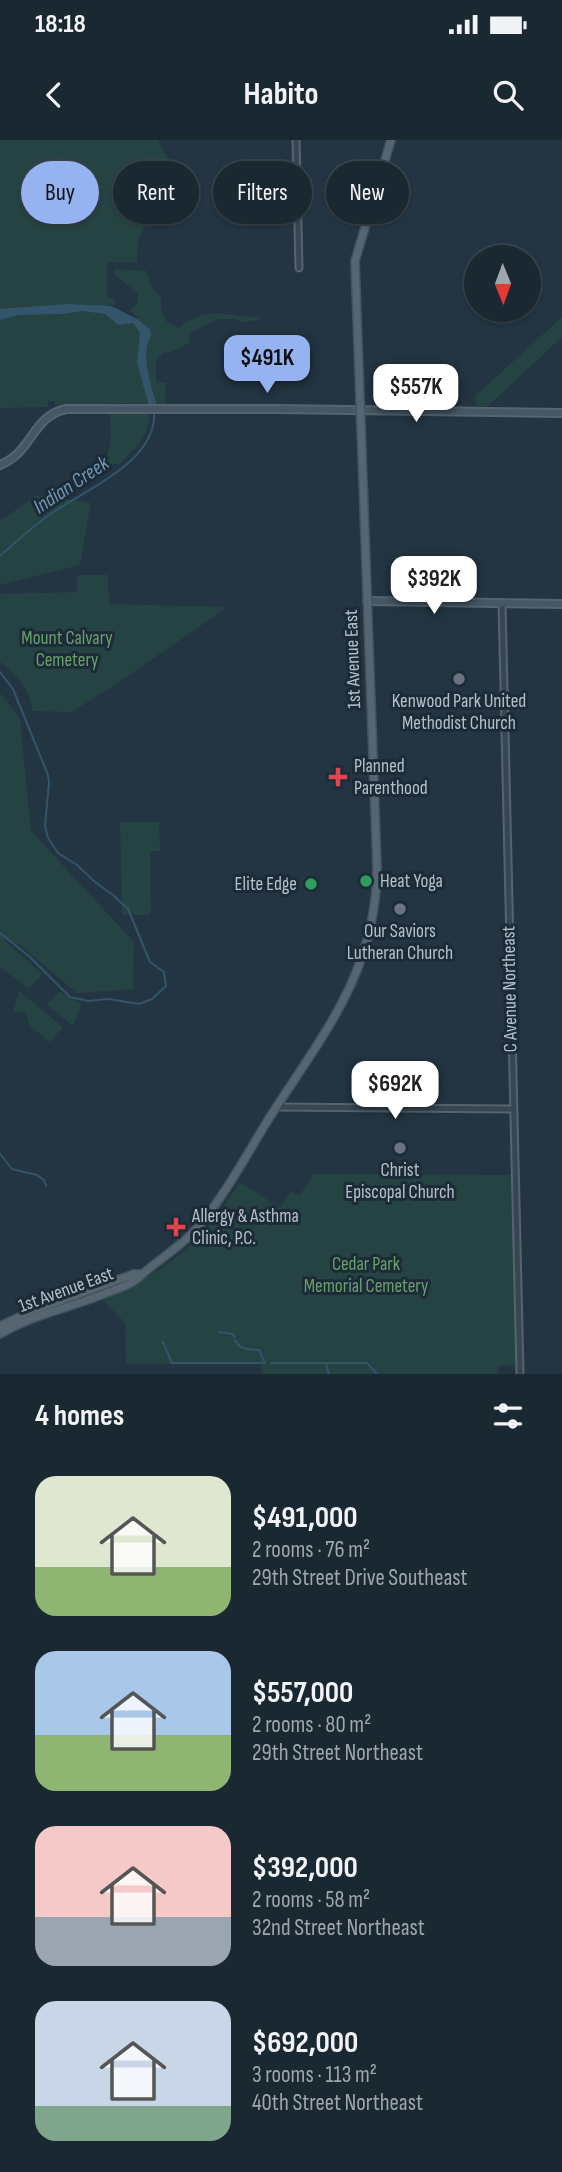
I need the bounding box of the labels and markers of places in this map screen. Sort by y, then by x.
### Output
pin: $491K [218,336,316,395]
pin: $557K [367,364,465,424]
pin: $392K [385,556,483,616]
marker: Kenwood Park United Methodist Church [451,671,467,687]
place label: Kenwood Park United Methodist Church [392,690,526,735]
place label: Planned Parenthood [354,755,428,800]
marker: Planned Parenthood [328,767,348,787]
place label: Heat Yoga [380,870,443,893]
place label: Elite Edge [235,873,297,896]
marker: Heat Yoga [358,873,374,889]
marker: Elite Edge [303,876,319,892]
marker: Our Saviors Lutheran Church [392,901,408,917]
place label: Our Saviors Lutheran Church [347,920,453,965]
pin: $692K [346,1062,444,1121]
marker: Christ Episcopal Church [392,1140,408,1156]
place label: Christ Episcopal Church [345,1159,455,1204]
place label: Allergy & Asthma Clinic, P.C. [191,1205,299,1250]
marker: Allergy & Asthma Clinic, P.C. [166,1217,186,1237]

